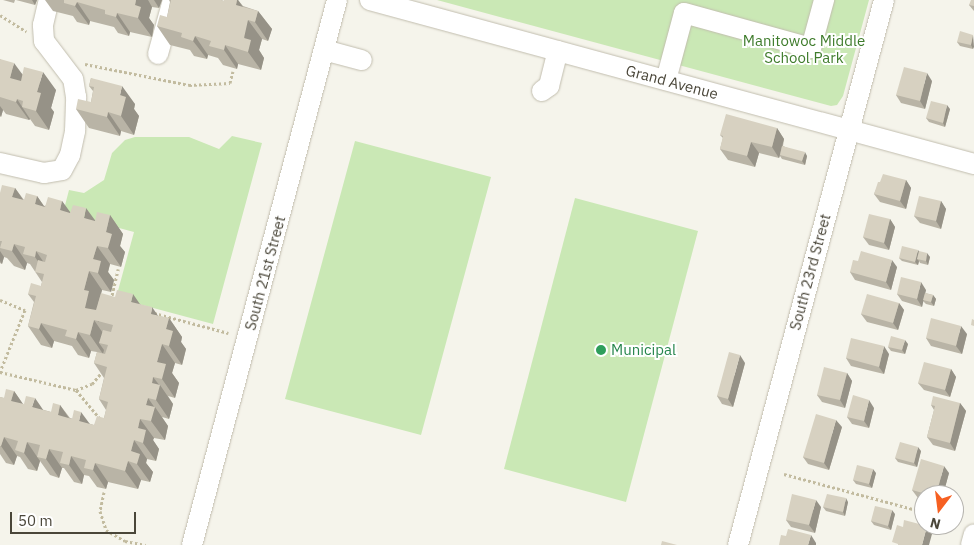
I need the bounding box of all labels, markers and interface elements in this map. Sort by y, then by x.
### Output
park label: Manitowoc Middle School Park [743,31,865,66]
street label: Grand Avenue [624,61,720,103]
street label: South 23rd Street [786,212,834,332]
street label: South 21st Street [241,214,289,332]
place label: Municipal [611,341,676,359]
marker: Municipal [595,344,607,356]
north arrow [914,485,964,535]
scale bar [12,502,139,534]
text: 50 m [18,511,53,530]
text: N [928,514,943,534]

